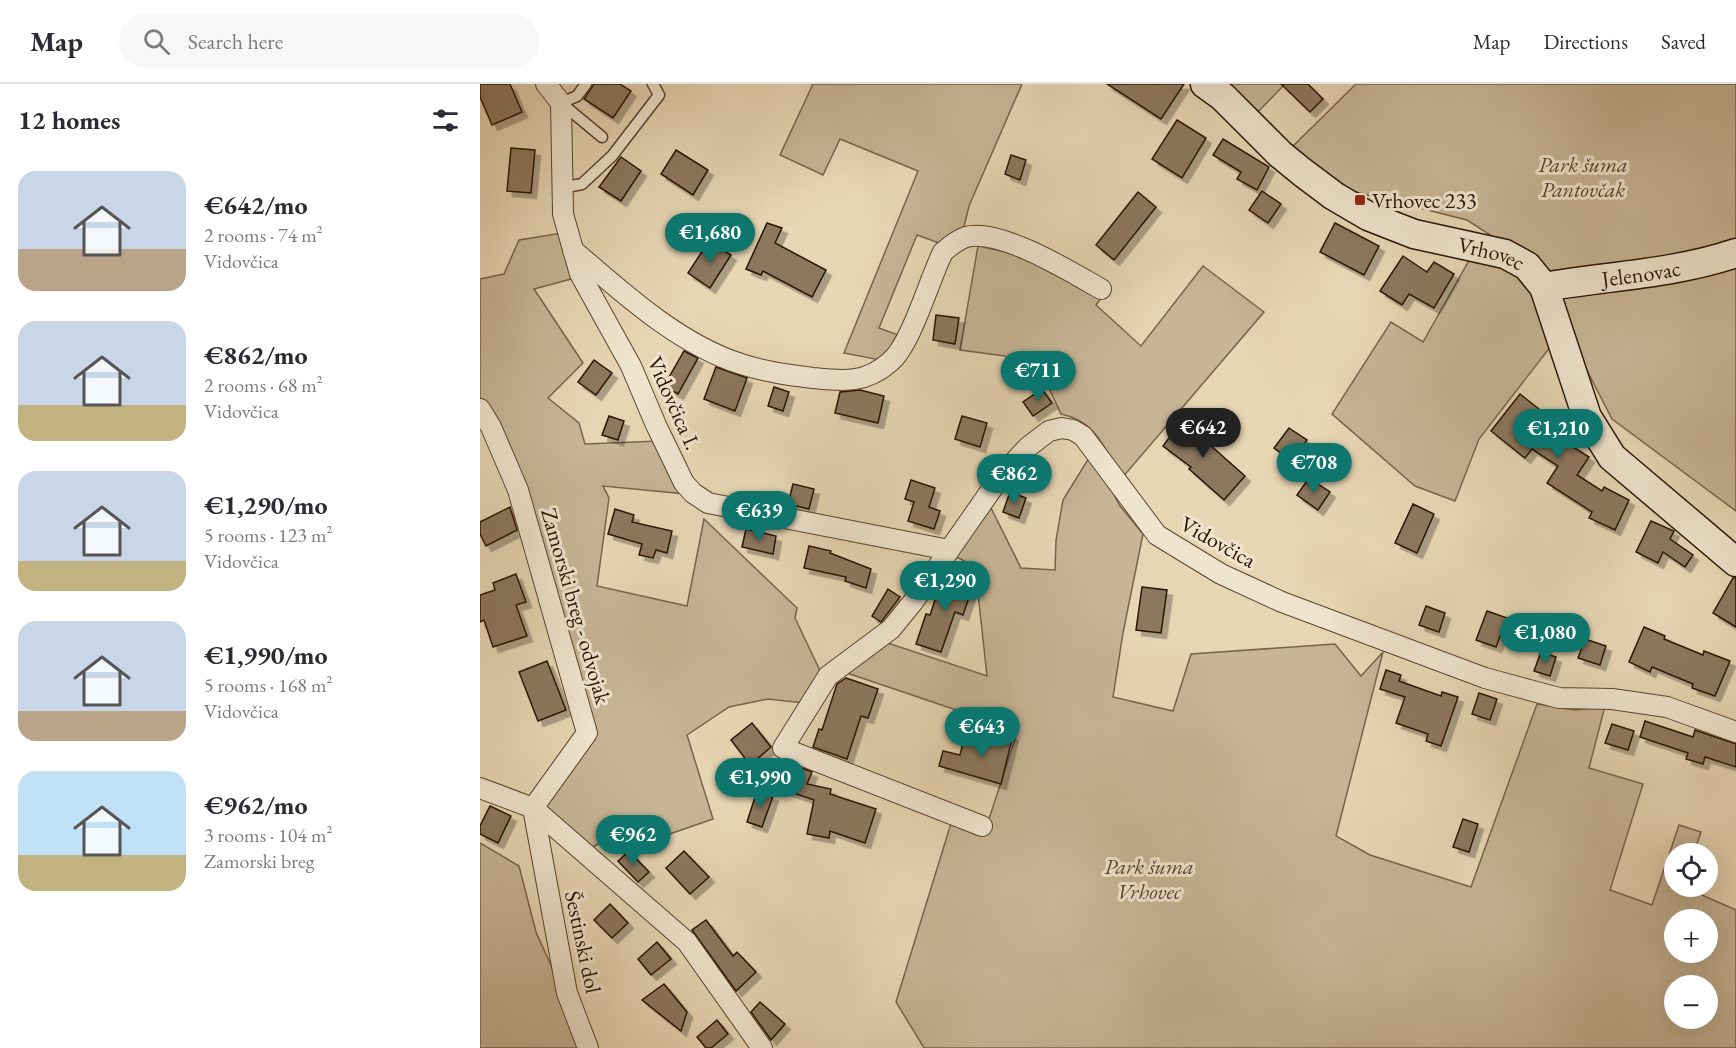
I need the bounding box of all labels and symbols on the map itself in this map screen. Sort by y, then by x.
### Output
park label: Park šuma Pantovčak [1538,150,1628,204]
place label: Vrhovec 233 [1372,186,1477,215]
marker: Vrhovec 233 [1353,193,1367,207]
pin: €1,680 [661,213,759,264]
street label: Vrhovec [1455,230,1530,277]
street label: Jelenovac [1598,253,1683,293]
pin: €711 [1002,351,1074,402]
street label: Vidovčica I. [641,352,707,454]
pin: €642 [1167,408,1239,459]
pin: €1,210 [1509,409,1607,460]
pin: €708 [1278,443,1350,494]
pin: €862 [978,454,1050,505]
pin: €639 [723,491,795,542]
street label: Zamorski breg - odvojak [534,505,618,708]
street label: Vidovčica [1175,509,1261,575]
pin: €1,290 [896,561,994,612]
pin: €1,080 [1496,613,1594,664]
pin: €643 [946,707,1018,758]
pin: €1,990 [711,758,809,809]
pin: €962 [597,815,669,866]
park label: Park šuma Vrhovec [1104,852,1194,906]
street label: Šestinski dol [558,888,608,996]

